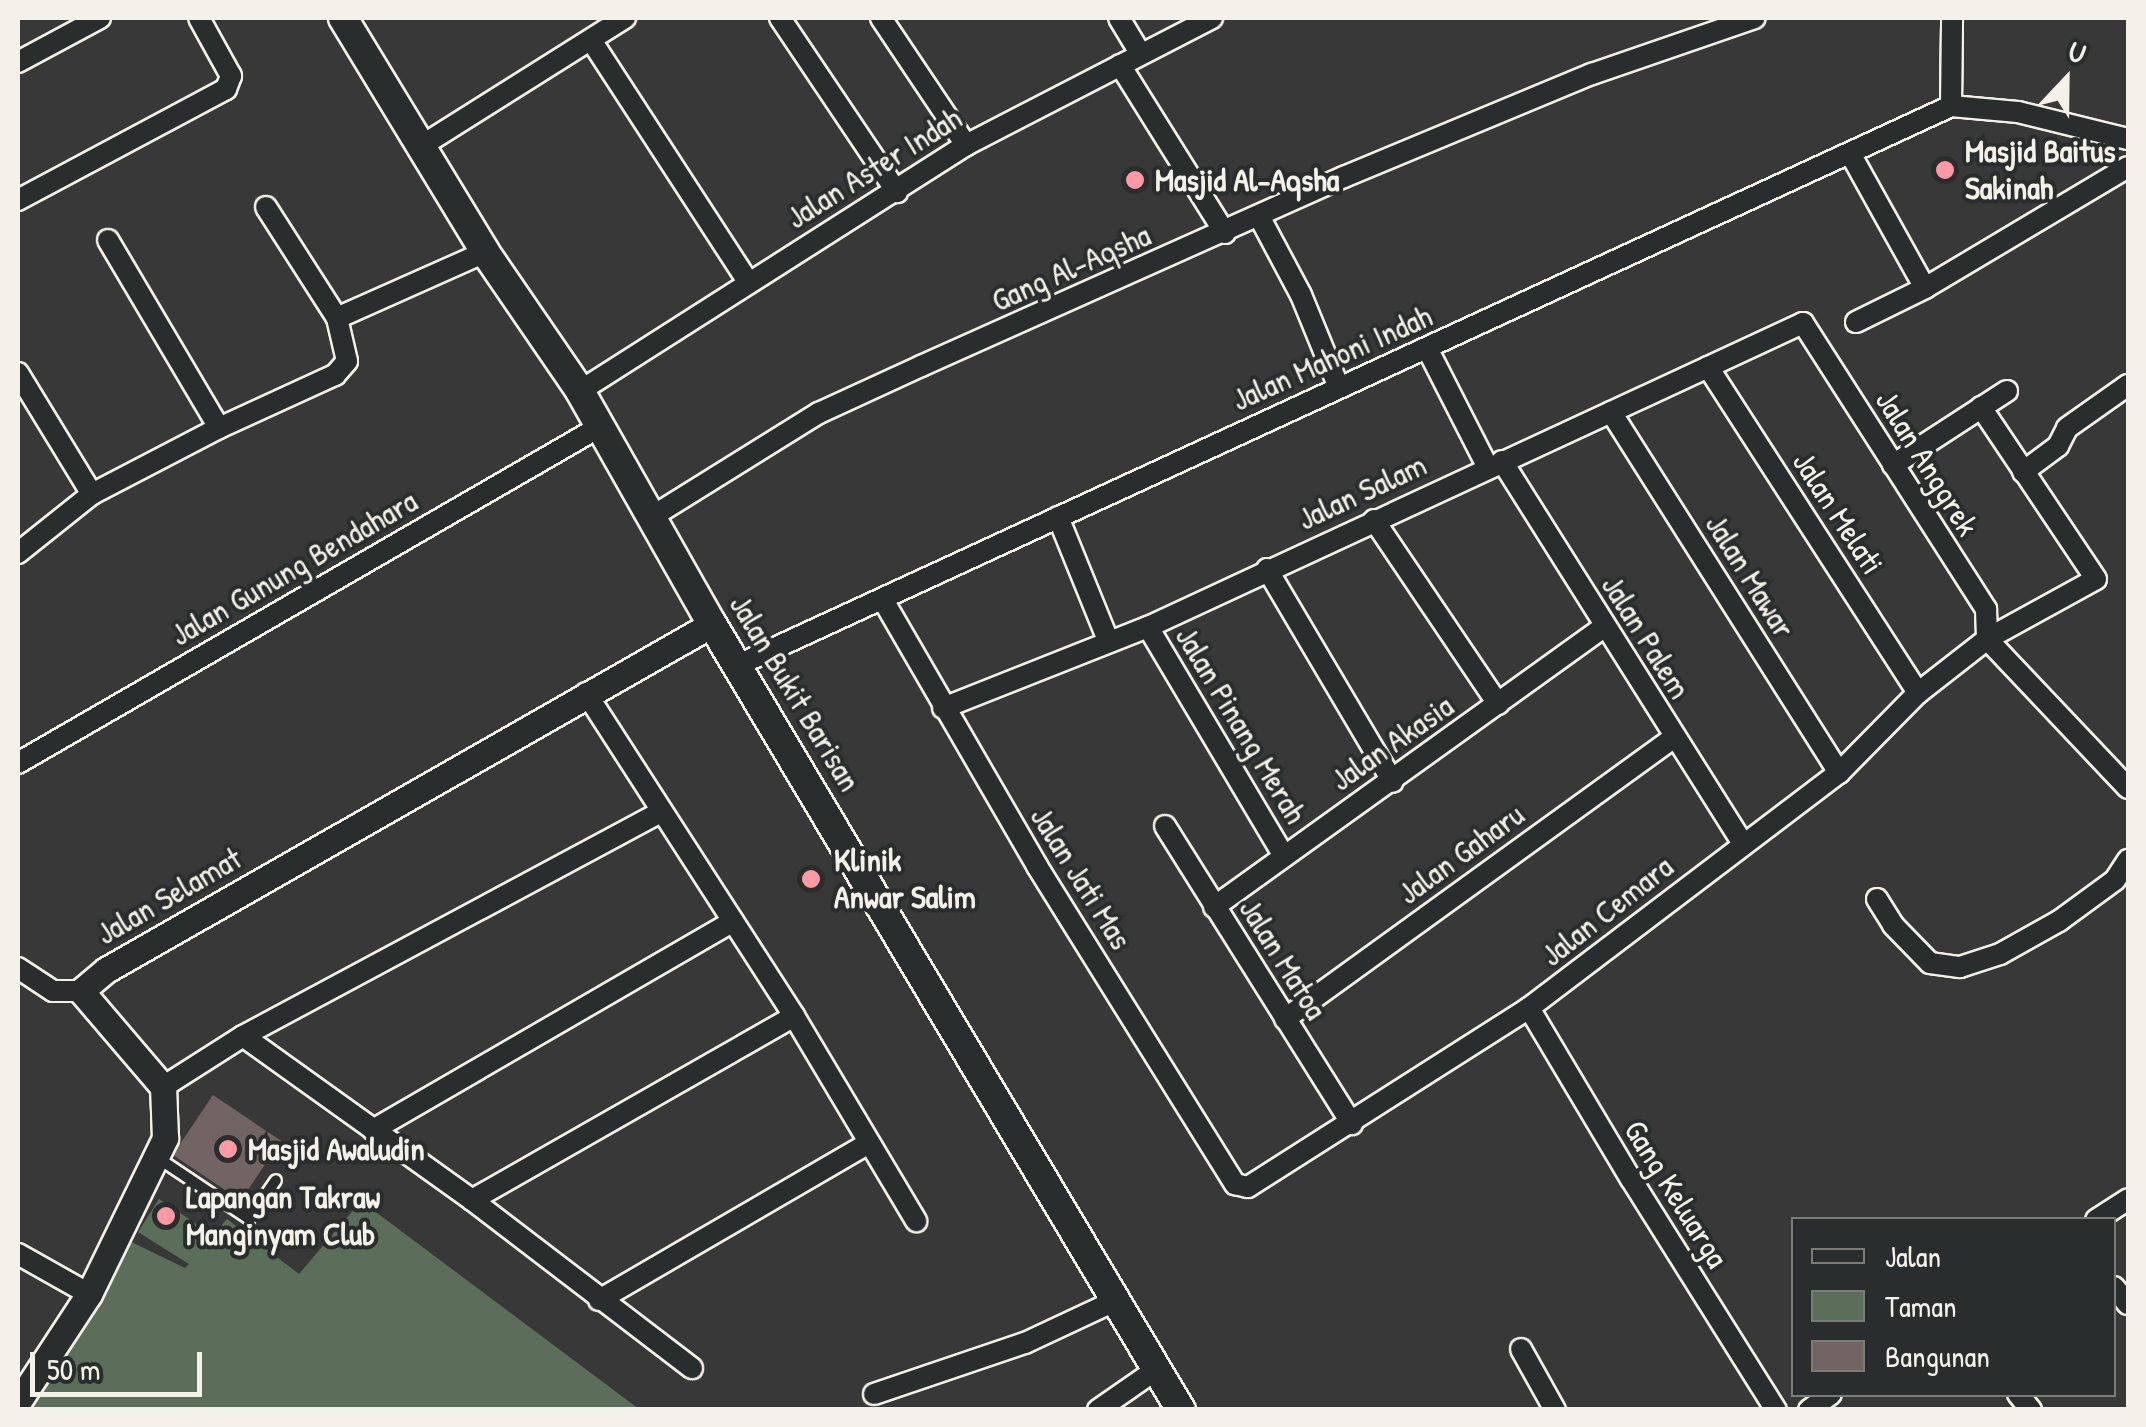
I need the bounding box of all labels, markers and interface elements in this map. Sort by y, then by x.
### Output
north arrow [2016,30,2116,130]
text: U [2063,32,2091,73]
street label: Jalan Aster Indah [779,99,969,237]
place label: Masjid Baitus Sakinah [1965,133,2115,208]
marker: Masjid Baitus Sakinah [1934,159,1956,181]
place label: Masjid Al-Aqsha [1155,161,1339,199]
marker: Masjid Al-Aqsha [1124,169,1146,191]
street label: Gang Al-Aqsha [986,216,1156,320]
street label: Jalan Mahoni Indah [1226,297,1438,419]
street label: Jalan Anggrek [1867,383,1987,543]
street label: Jalan Melati [1784,445,1892,581]
street label: Jalan Salam [1292,446,1432,538]
street label: Jalan Gunung Bendahara [164,482,424,654]
street label: Jalan Mawar [1697,507,1803,645]
street label: Jalan Palem [1593,568,1699,706]
street label: Jalan Bukit Barisan [721,588,869,798]
street label: Jalan Pinang Merah [1167,620,1315,830]
street label: Jalan Akasia [1323,687,1461,799]
street label: Jalan Gaharu [1391,795,1531,913]
street label: Jalan Jati Mas [1022,800,1140,956]
street label: Jalan Selamat [90,839,248,953]
place label: Klinik Anwar Salim [834,842,976,917]
street label: Jalan Cemara [1533,848,1681,974]
marker: Klinik Anwar Salim [798,866,824,892]
street label: Jalan Matoa [1231,891,1335,1027]
street label: Gang Keluarga [1616,1113,1736,1275]
place label: Masjid Awaludin [248,1130,425,1168]
marker: Masjid Awaludin [217,1138,239,1160]
place label: Lapangan Takraw Manginyam Club [186,1179,380,1254]
marker: Lapangan Takraw Manginyam Club [155,1205,177,1227]
legend [1791,1217,2116,1397]
text: Jalan [1885,1236,1941,1276]
text: Taman [1885,1286,1957,1326]
scale bar [35,1332,208,1394]
text: Bangunan [1885,1336,1990,1376]
text: 50 m [47,1349,100,1389]

